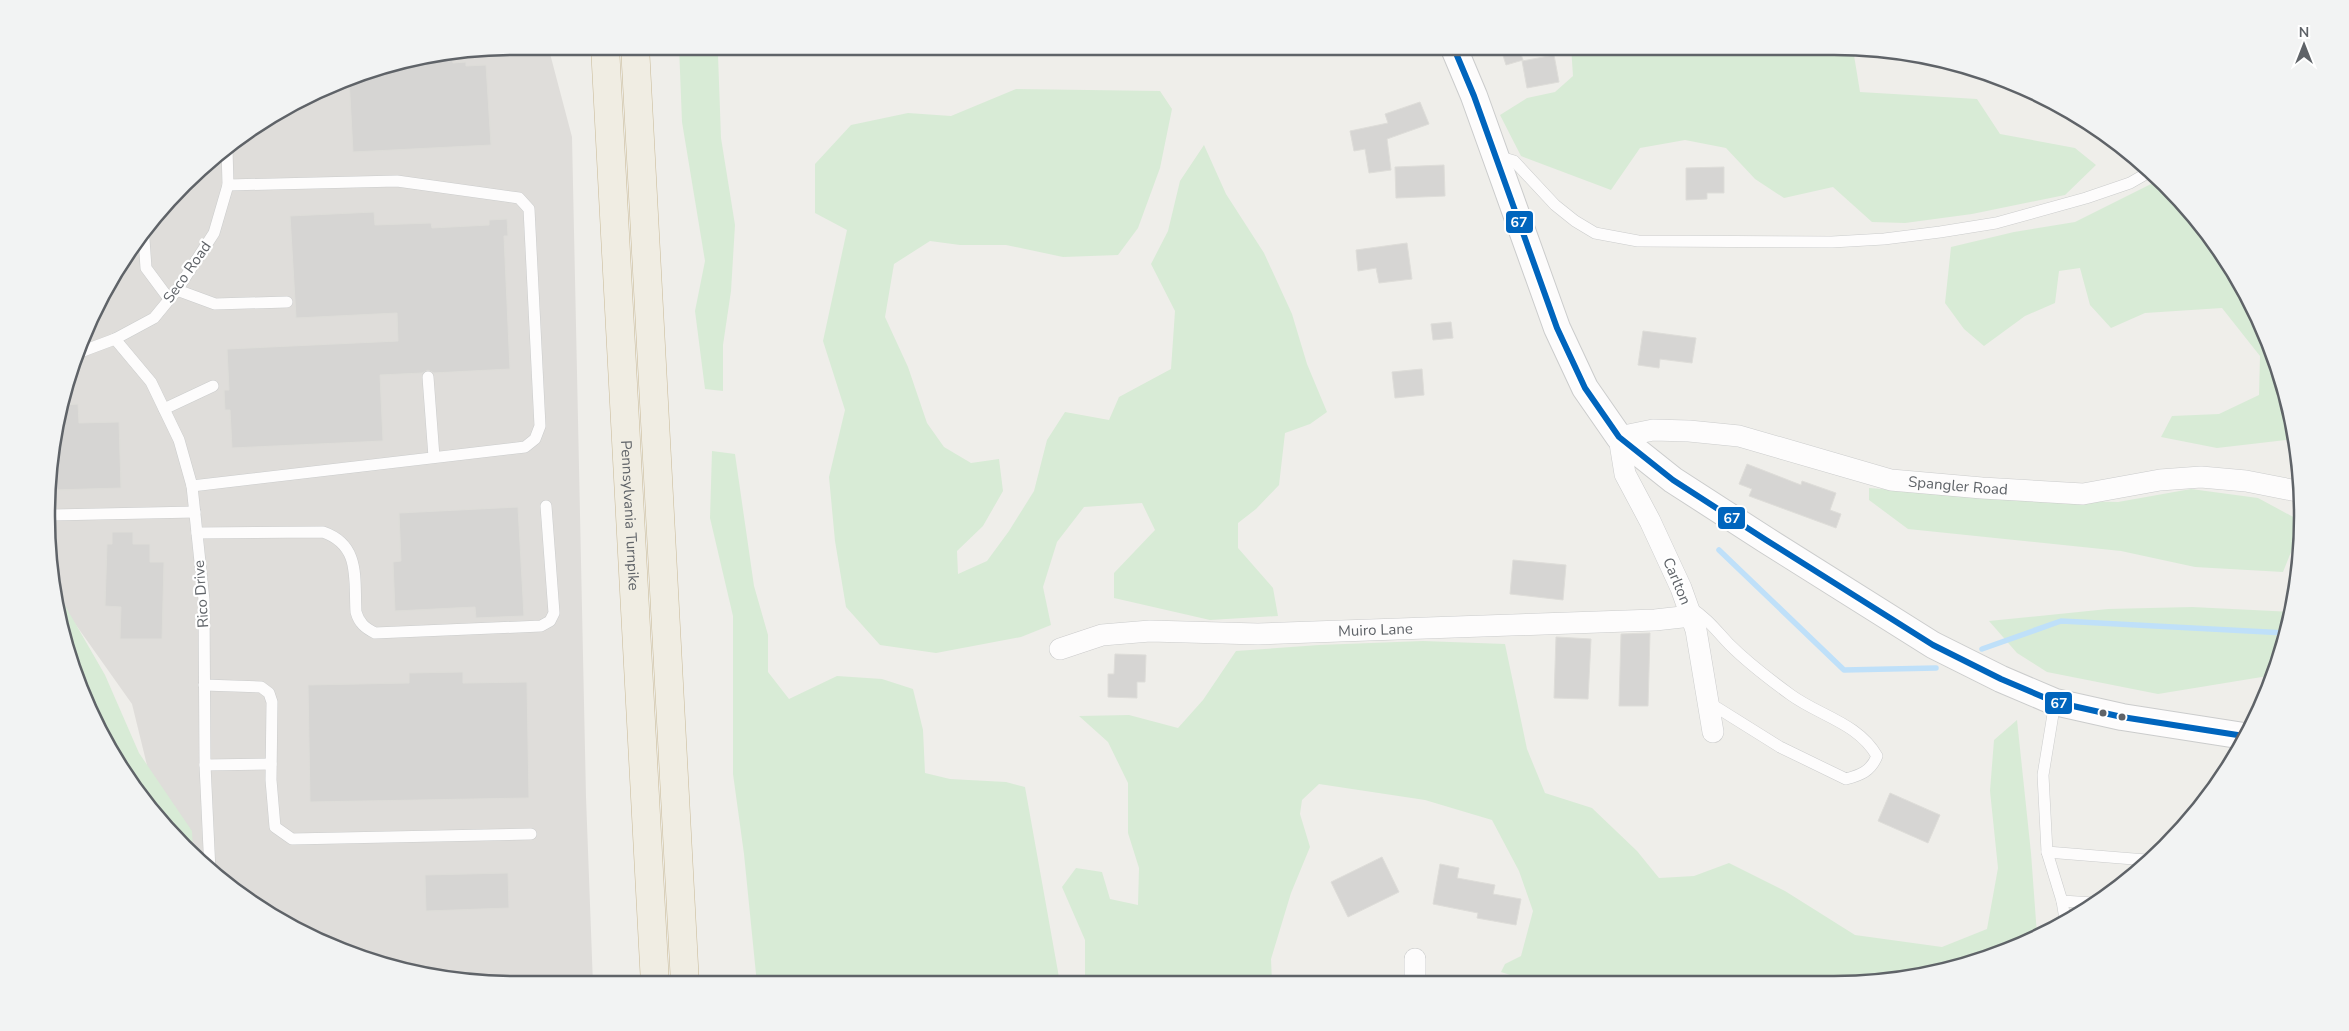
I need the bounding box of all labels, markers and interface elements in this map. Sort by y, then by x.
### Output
north arrow [2279,20,2329,70]
text: N [2299,23,2309,42]
line badge: 67 [1505,210,1534,234]
text: 67 [1511,213,1527,232]
street label: Seco Road [158,237,216,307]
street label: Pennsylvania Turnpike [616,440,644,591]
street label: Spangler Road [1907,472,2008,500]
line badge: 67 [1717,506,1746,530]
text: 67 [1724,509,1740,528]
street label: Carlton [1658,554,1696,608]
street label: Rico Drive [189,559,213,629]
street label: Muiro Lane [1338,619,1413,641]
line badge: 67 [2044,691,2073,715]
text: 67 [2051,694,2067,713]
unlabelled marker [2098,708,2108,718]
unlabelled marker [2117,712,2127,722]

